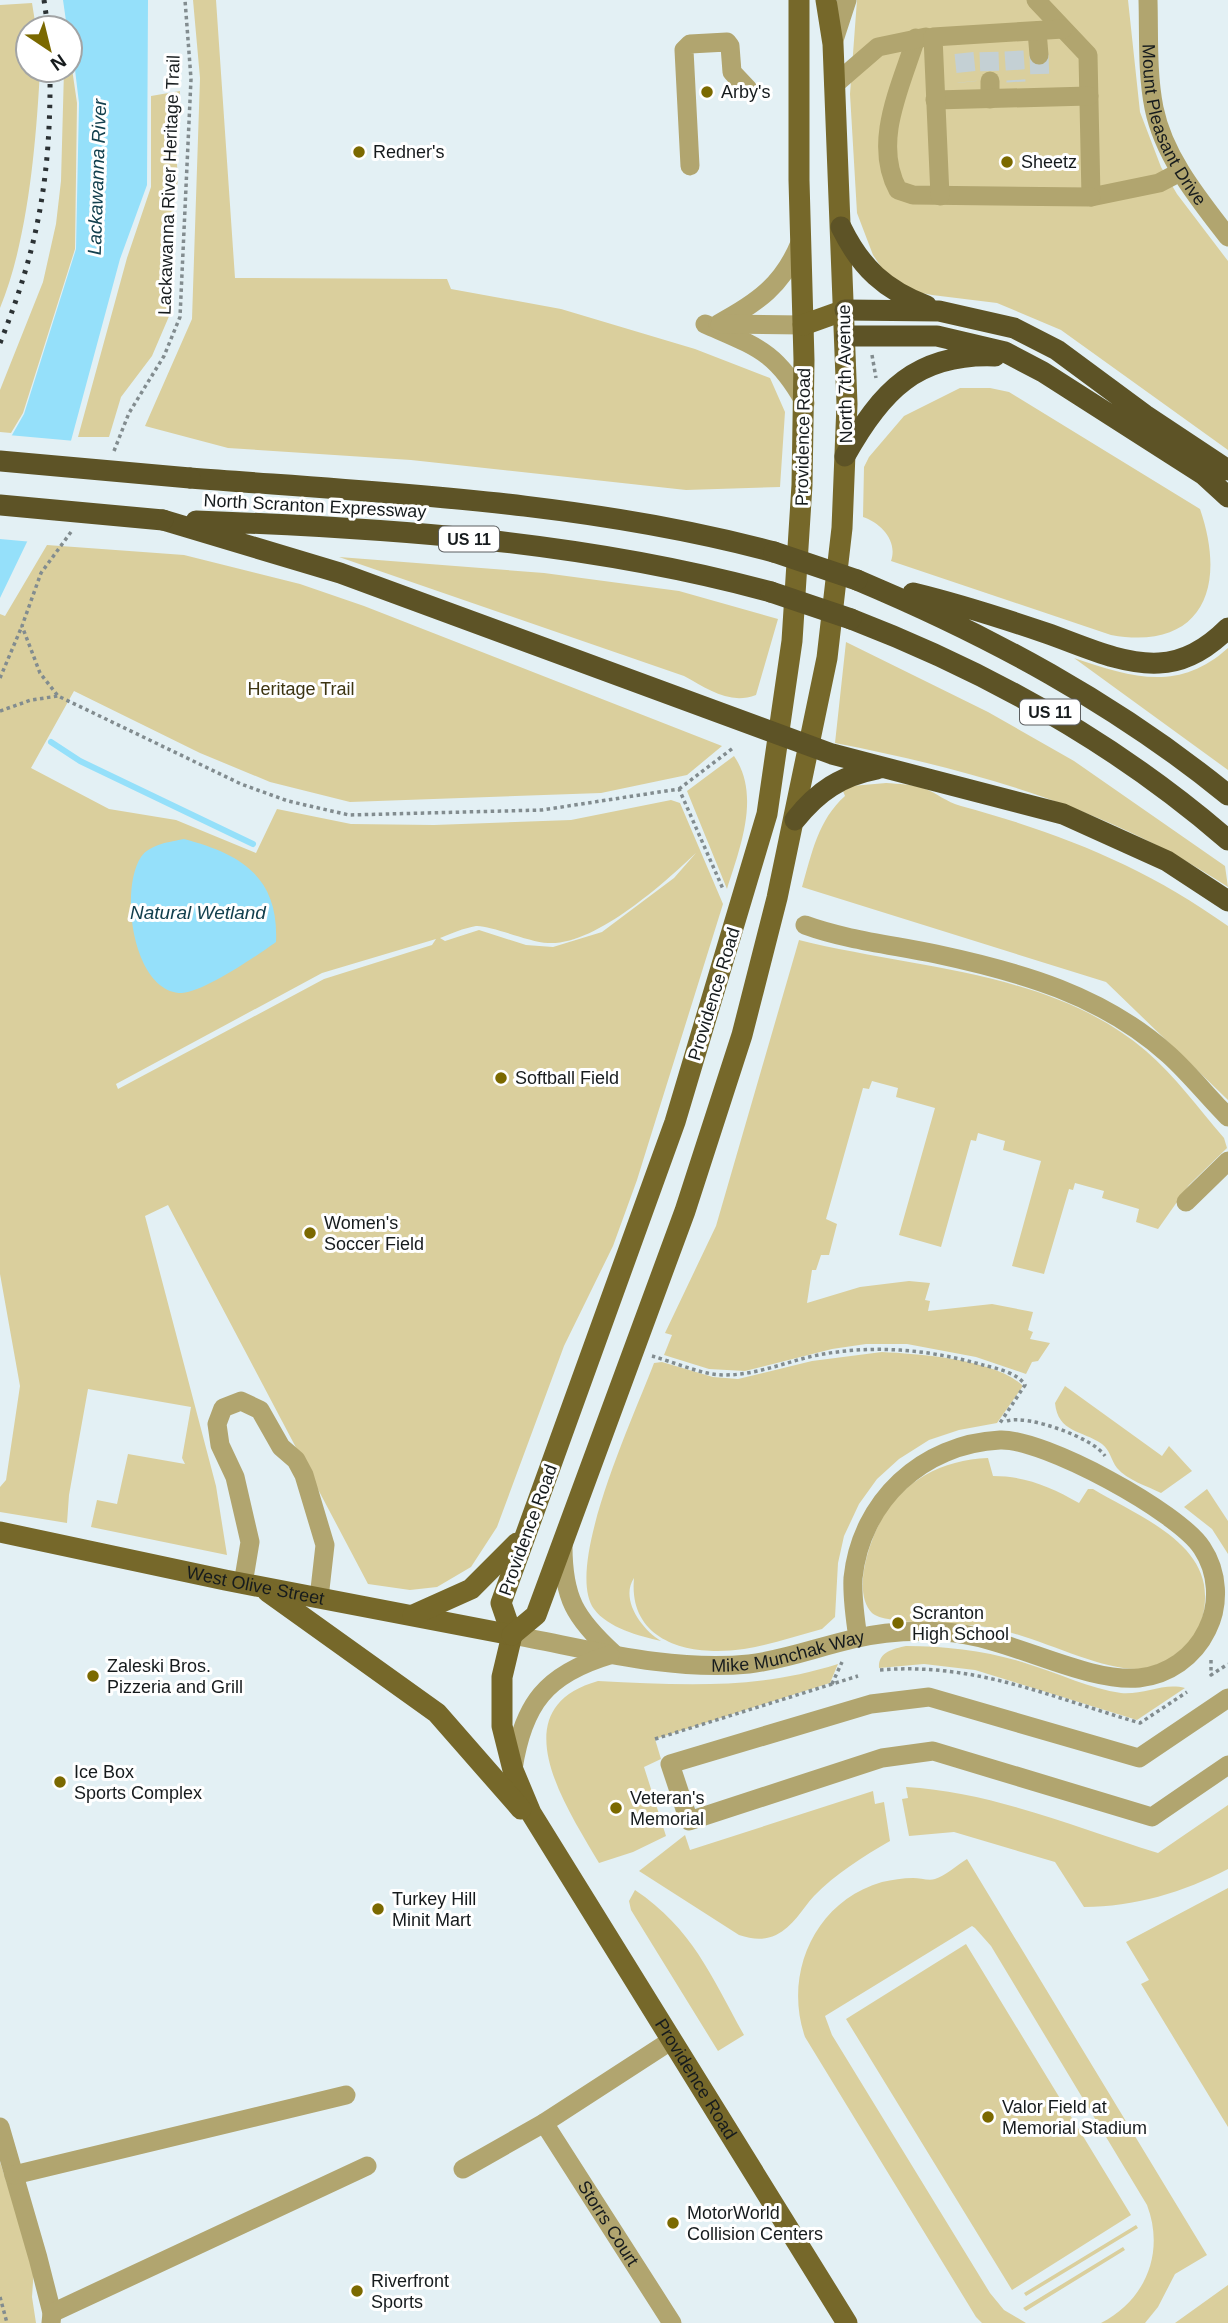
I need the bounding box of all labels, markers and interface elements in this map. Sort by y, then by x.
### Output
north arrow [14,14,84,84]
street label: Mount Pleasant Drive [1139,44,1210,209]
text: N [47,50,70,75]
street label: Lackawanna River Heritage Trail [154,55,184,315]
place label: Arby's [721,82,770,102]
marker: Arby's [699,84,715,100]
water label: Lackawanna River [84,98,110,255]
place label: Redner's [373,142,444,162]
marker: Redner's [351,144,367,160]
place label: Sheetz [1021,152,1077,172]
marker: Sheetz [999,154,1015,170]
street label: North 7th Avenue [834,304,856,444]
street label: Providence Road [792,368,814,506]
street label: North Scranton Expressway [203,490,427,522]
road number: US 11 [439,526,499,552]
park label: Heritage Trail [247,679,355,699]
road number: US 11 [1020,699,1080,724]
water label: Natural Wetland [130,902,267,923]
street label: Providence Road [684,925,744,1063]
place label: Softball Field [515,1068,619,1088]
marker: Softball Field [493,1070,509,1086]
place label: Women's Soccer Field [324,1213,424,1254]
marker: Women's Soccer Field [302,1225,318,1241]
street label: Providence Road [495,1462,561,1598]
street label: West Olive Street [185,1562,326,1609]
place label: Scranton High School [912,1603,1009,1644]
marker: Scranton High School [890,1615,906,1631]
street label: Mike Munchak Way [711,1627,866,1676]
place label: Zaleski Bros. Pizzeria and Grill [107,1656,243,1697]
marker: Zaleski Bros. Pizzeria and Grill [85,1668,101,1684]
place label: Ice Box Sports Complex [74,1762,202,1803]
marker: Ice Box Sports Complex [52,1774,68,1790]
place label: Veteran's Memorial [630,1788,705,1829]
marker: Veteran's Memorial [608,1800,624,1816]
place label: Turkey Hill Minit Mart [392,1889,476,1930]
marker: Turkey Hill Minit Mart [370,1901,386,1917]
street label: Providence Road [651,2015,741,2143]
place label: Valor Field at Memorial Stadium [1002,2097,1147,2138]
marker: Valor Field at Memorial Stadium [980,2109,996,2125]
street label: Storrs Court [574,2177,643,2270]
place label: MotorWorld Collision Centers [687,2203,823,2244]
marker: MotorWorld Collision Centers [665,2215,681,2231]
place label: Riverfront Sports [371,2271,449,2312]
marker: Riverfront Sports [349,2283,365,2299]

